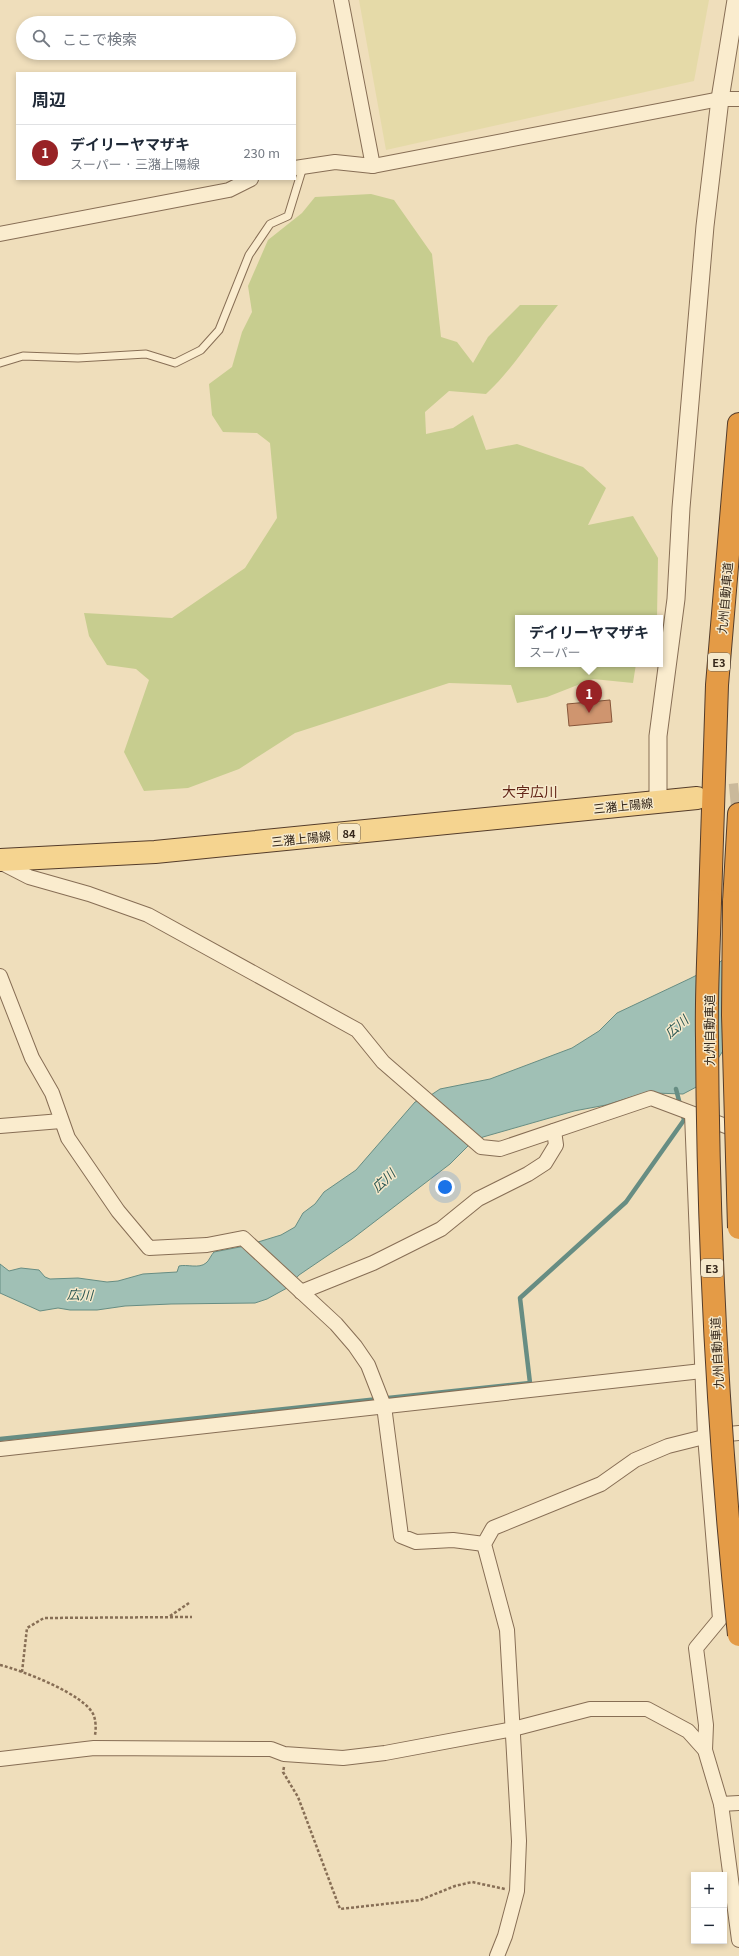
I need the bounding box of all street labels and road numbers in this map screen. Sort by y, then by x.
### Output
street label: 九州自動車道 [712,561,736,635]
road number: E3 [708,653,730,671]
street label: 三潴上陽線 [592,793,654,817]
road number: 84 [338,824,360,842]
street label: 三潴上陽線 [270,826,332,850]
street label: 九州自動車道 [700,994,717,1066]
road number: E3 [701,1259,723,1277]
street label: 九州自動車道 [706,1317,726,1389]

